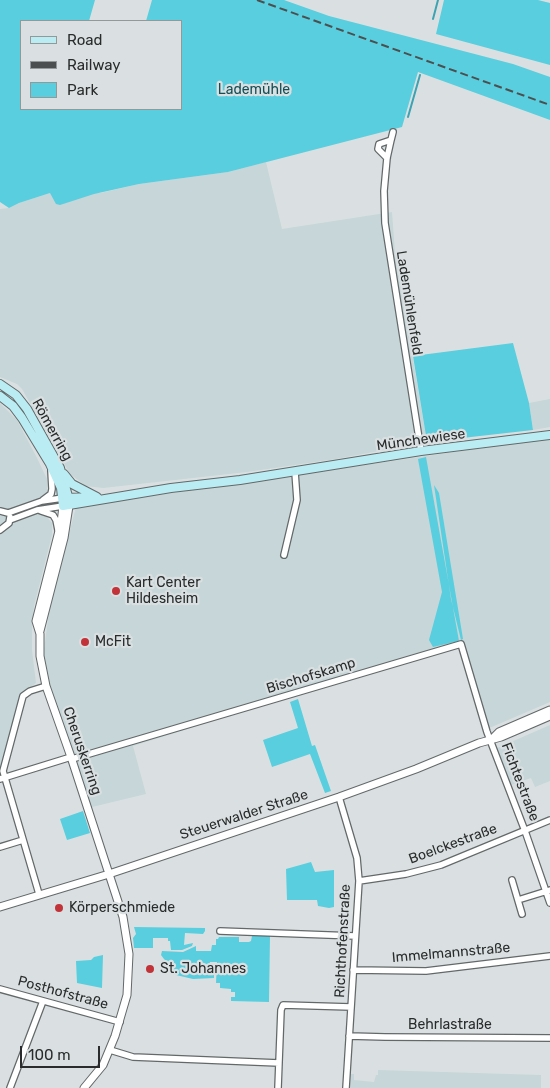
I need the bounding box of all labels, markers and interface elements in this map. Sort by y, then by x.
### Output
legend [20,20,182,110]
text: Road [67,31,103,49]
text: Railway [67,56,121,74]
text: Park [67,81,98,99]
park label: Lademühle [218,82,290,98]
street label: Lademühlenfeld [392,250,426,356]
street label: Römerring [28,396,76,464]
street label: Münchewiese [376,425,466,455]
place label: Kart Center Hildesheim [126,575,200,608]
marker: Kart Center Hildesheim [110,585,122,597]
place label: McFit [95,634,131,650]
marker: McFit [79,636,91,648]
street label: Bischofskamp [264,654,358,698]
street label: Cheruskerring [59,705,105,797]
street label: Fichtestraße [497,740,543,824]
street label: Steuerwalder Straße [178,786,310,844]
street label: Boelckestraße [407,820,499,868]
street label: Richthofenstraße [332,884,354,998]
place label: Körperschmiede [69,900,175,916]
marker: Körperschmiede [53,902,65,914]
street label: Immelmannstraße [391,939,511,967]
place label: St. Johannes [160,961,246,977]
marker: St. Johannes [144,963,156,975]
street label: Posthofstraße [16,973,110,1013]
street label: Behrlastraße [408,1017,492,1033]
scale bar [22,1036,102,1068]
text: 100 m [28,1046,70,1064]

